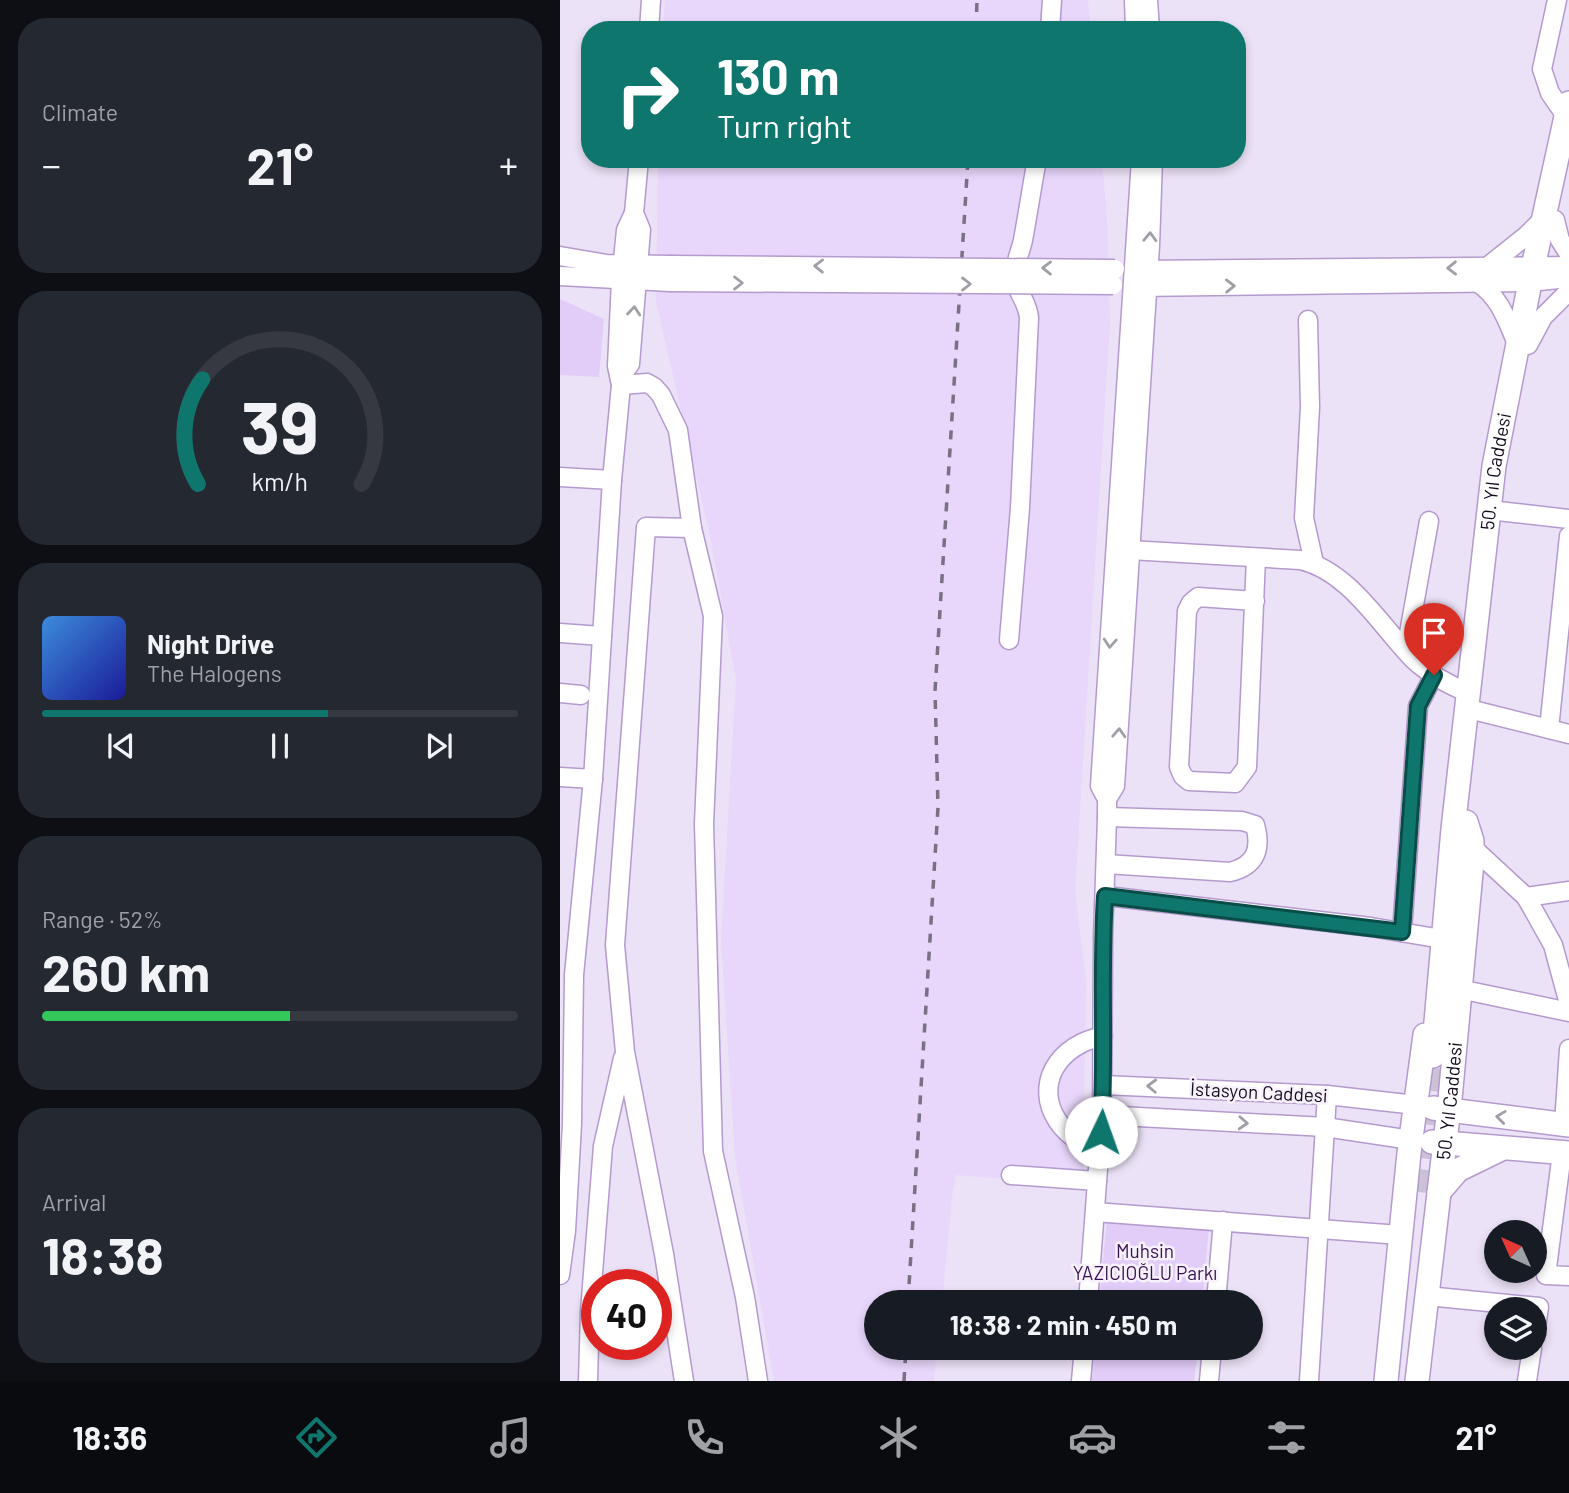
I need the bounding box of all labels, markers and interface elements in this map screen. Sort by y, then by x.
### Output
text: 130 m [717,46,839,105]
icon: right [602,49,693,140]
text: Climate [42,98,118,126]
text: Turn right [717,106,852,144]
text: 21° [247,133,313,195]
text: − [42,141,61,187]
text: + [499,141,518,187]
one-way arrow [1143,232,1158,243]
one-way arrow [814,258,824,274]
one-way arrow [1041,260,1052,276]
one-way arrow [1446,260,1457,276]
one-way arrow [733,275,744,291]
one-way arrow [961,276,971,292]
one-way arrow [1225,278,1236,294]
one-way arrow [626,305,641,316]
text: 39 [241,381,319,469]
street label: 50. Yıl Caddesi [1475,411,1515,531]
text: km/h [252,466,308,496]
pin [1404,603,1464,675]
icon: arrive [1415,614,1453,652]
text: Night Drive [147,628,274,659]
one-way arrow [1103,638,1118,649]
text: The Halogens [147,659,282,687]
icon: previous [102,727,140,765]
icon: pause [261,727,299,765]
icon: next [420,727,458,765]
one-way arrow [1111,728,1126,739]
text: Range · 52% [42,905,162,933]
text: 260 km [42,940,210,1002]
street label: 50. Yıl Caddesi [1431,1041,1466,1161]
street label: İstasyon Caddesi [1190,1076,1328,1107]
one-way arrow [1146,1079,1157,1094]
position arrow [1064,1095,1138,1169]
one-way arrow [1495,1110,1507,1125]
one-way arrow [1238,1115,1249,1130]
text: Arrival [42,1188,106,1216]
north arrow [1484,1220,1547,1283]
map controls [1484,1220,1547,1360]
text: 18:38 [42,1223,164,1285]
park label: Muhsin YAZICIOĞLU Parkı [1073,1239,1217,1284]
speed limit sign: 40 [581,1269,672,1360]
button: layers [1484,1297,1547,1360]
text: 18:38 · 2 min · 450 m [950,1309,1177,1340]
icon: directions [292,1413,341,1462]
icon: music [486,1413,535,1462]
icon: phone [680,1413,729,1462]
icon: climate [874,1413,923,1462]
icon: car [1068,1413,1117,1462]
icon: filters [1262,1413,1311,1462]
text: 18:36 [72,1418,147,1456]
text: 21° [1455,1418,1497,1456]

